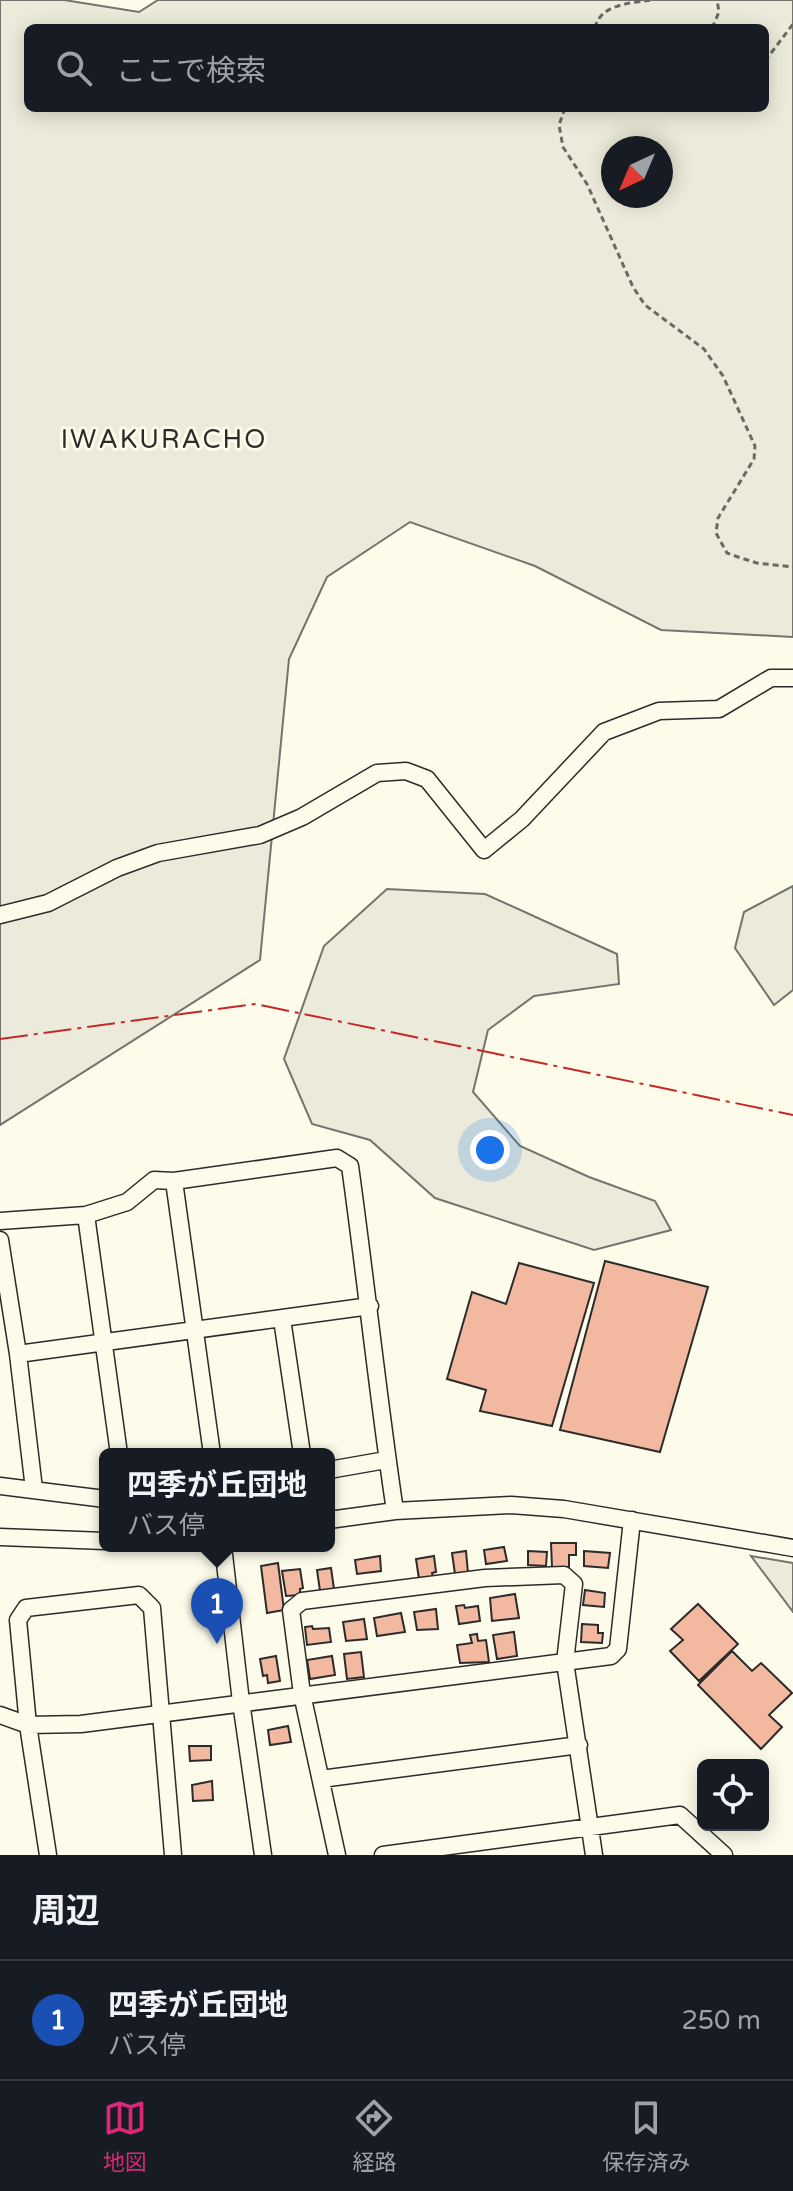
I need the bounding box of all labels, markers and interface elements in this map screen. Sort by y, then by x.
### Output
search box [24,24,769,112]
icon: search [52,46,96,90]
text: ここで検索 [116,53,266,90]
north arrow [601,136,673,208]
district label: IWAKURACHO [61,424,267,455]
your location [470,1130,510,1170]
popup [99,1448,335,1552]
text: 四季が丘団地 [127,1467,307,1504]
text: バス停 [127,1510,205,1541]
pin: 1 [191,1578,243,1644]
map controls [697,1759,769,1831]
button: locate [697,1759,769,1831]
text: 周辺 [32,1891,100,1932]
text: 四季が丘団地 [108,1987,288,2024]
text: 1 [50,2005,66,2036]
text: 250 m [681,2005,761,2036]
text: バス停 [108,2030,186,2061]
tab: 地図 [103,2096,147,2176]
tab: 経路 [352,2096,396,2176]
tab: 保存済み [602,2096,690,2176]

